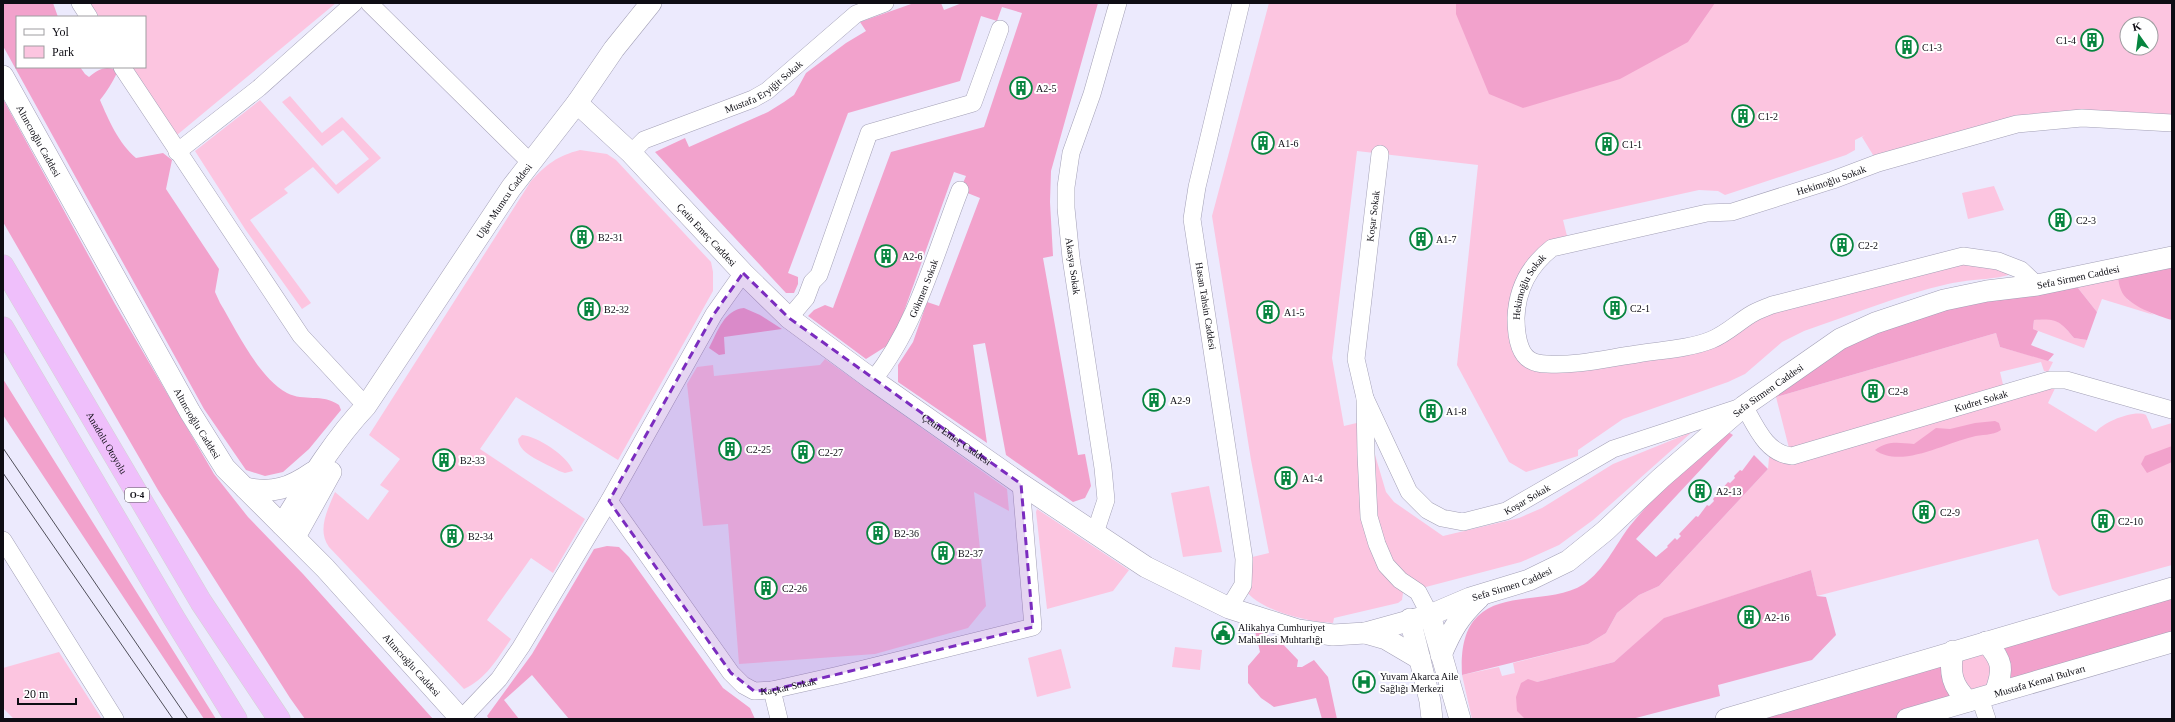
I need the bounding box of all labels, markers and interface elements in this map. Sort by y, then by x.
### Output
legend [16,16,146,68]
north arrow [2119,16,2159,56]
text: K [2131,19,2143,33]
text: Yol [52,25,69,39]
building icon: C1-4 [2079,27,2105,53]
building icon: C1-3 [1894,34,1920,60]
place label: C1-4 [2056,35,2076,46]
place label: C1-3 [1922,42,1942,53]
text: Park [52,45,74,59]
street label: Mustafa Eryiğit Sokak [723,58,804,115]
building icon: A2-5 [1008,75,1034,101]
place label: A2-5 [1036,83,1057,94]
street label: Altıncıoğlu Caddesi [15,103,63,179]
building icon: C1-2 [1730,103,1756,129]
place label: C1-2 [1758,111,1778,122]
building icon: A1-6 [1250,130,1276,156]
building icon: C1-1 [1594,131,1620,157]
place label: A1-6 [1278,138,1299,149]
place label: C1-1 [1622,139,1642,150]
street label: Uğur Mumcu Caddesi [474,161,534,240]
street label: Hekimoğlu Sokak [1795,163,1867,197]
street label: Koşar Sokak [1364,190,1382,242]
street label: Çetin Emeç Caddesi [675,201,739,268]
building icon: C2-3 [2047,207,2073,233]
place label: C2-3 [2076,215,2096,226]
building icon: B2-31 [569,224,595,250]
building icon: A1-7 [1408,226,1434,252]
place label: B2-31 [598,232,623,243]
building icon: C2-2 [1829,232,1855,258]
place label: A1-7 [1436,234,1457,245]
street label: Akasya Sokak [1064,237,1082,295]
place label: C2-2 [1858,240,1878,251]
building icon: A2-6 [873,243,899,269]
place label: A2-6 [902,251,923,262]
street label: Hekimoğlu Sokak [1510,251,1548,320]
street label: Gökmen Sokak [906,258,940,319]
street label: Hasan Tahsin Caddesi [1194,261,1218,351]
street label: Sefa Sirmen Caddesi [2036,263,2121,290]
building icon: C2-1 [1602,295,1628,321]
building icon: B2-32 [576,296,602,322]
building icon: A1-5 [1255,299,1281,325]
place label: C2-1 [1630,303,1650,314]
place label: B2-32 [604,304,629,315]
place label: A1-5 [1284,307,1305,318]
street label: Sefa Sirmen Caddesi [1730,361,1805,419]
building icon: C2-8 [1860,378,1886,404]
street label: Altıncıoğlu Caddesi [172,386,223,461]
place label: C2-8 [1888,386,1908,397]
building icon: A2-9 [1141,387,1167,413]
street label: Kudret Sokak [1953,387,2009,413]
place label: A2-9 [1170,395,1191,406]
building icon: A1-8 [1418,398,1444,424]
place label: A1-8 [1446,406,1467,417]
street label: Anadolu Otoyolu [85,410,130,475]
street label: Çetin Emeç Caddesi [920,411,994,467]
building icon: C2-25 [717,436,743,462]
building icon: C2-27 [790,439,816,465]
place label: C2-25 [746,444,771,455]
building icon: B2-33 [431,447,457,473]
place label: C2-27 [818,447,843,458]
place label: B2-33 [460,455,485,466]
building icon: A1-4 [1273,465,1299,491]
place label: A1-4 [1302,473,1323,484]
building icon: A2-13 [1687,478,1713,504]
street label: Koşar Sokak [1502,481,1552,517]
place label: A2-13 [1716,486,1742,497]
road number: O-4 [125,488,149,502]
building icon: C2-9 [1911,499,1937,525]
place label: C2-9 [1940,507,1960,518]
building icon: C2-10 [2090,508,2116,534]
place label: C2-10 [2118,516,2143,527]
building icon: B2-36 [865,520,891,546]
building icon: B2-34 [439,523,465,549]
place label: B2-36 [894,528,919,539]
place label: B2-34 [468,531,493,542]
building icon: B2-37 [930,540,956,566]
place label: B2-37 [958,548,983,559]
street label: Sefa Sirmen Caddesi [1471,564,1554,603]
building icon: C2-26 [753,575,779,601]
place label: C2-26 [782,583,807,594]
building icon: A2-16 [1736,604,1762,630]
place label: A2-16 [1764,612,1790,623]
public building icon: Alikahya Cumhuriyet Mahallesi Muhtarlığı [1210,620,1236,646]
place label: Alikahya Cumhuriyet Mahallesi Muhtarlığı [1238,622,1325,645]
street label: Altıncıoğlu Caddesi [381,631,443,698]
street label: Mustafa Kemal Bulvarı [1993,662,2087,699]
hospital icon: Yuvam Akarca Aile Sağlığı Merkezi [1351,669,1377,695]
place label: Yuvam Akarca Aile Sağlığı Merkezi [1380,671,1459,694]
street label: Kaçkar Sokak [760,675,817,696]
scale bar [18,680,76,706]
text: 20 m [24,687,49,701]

